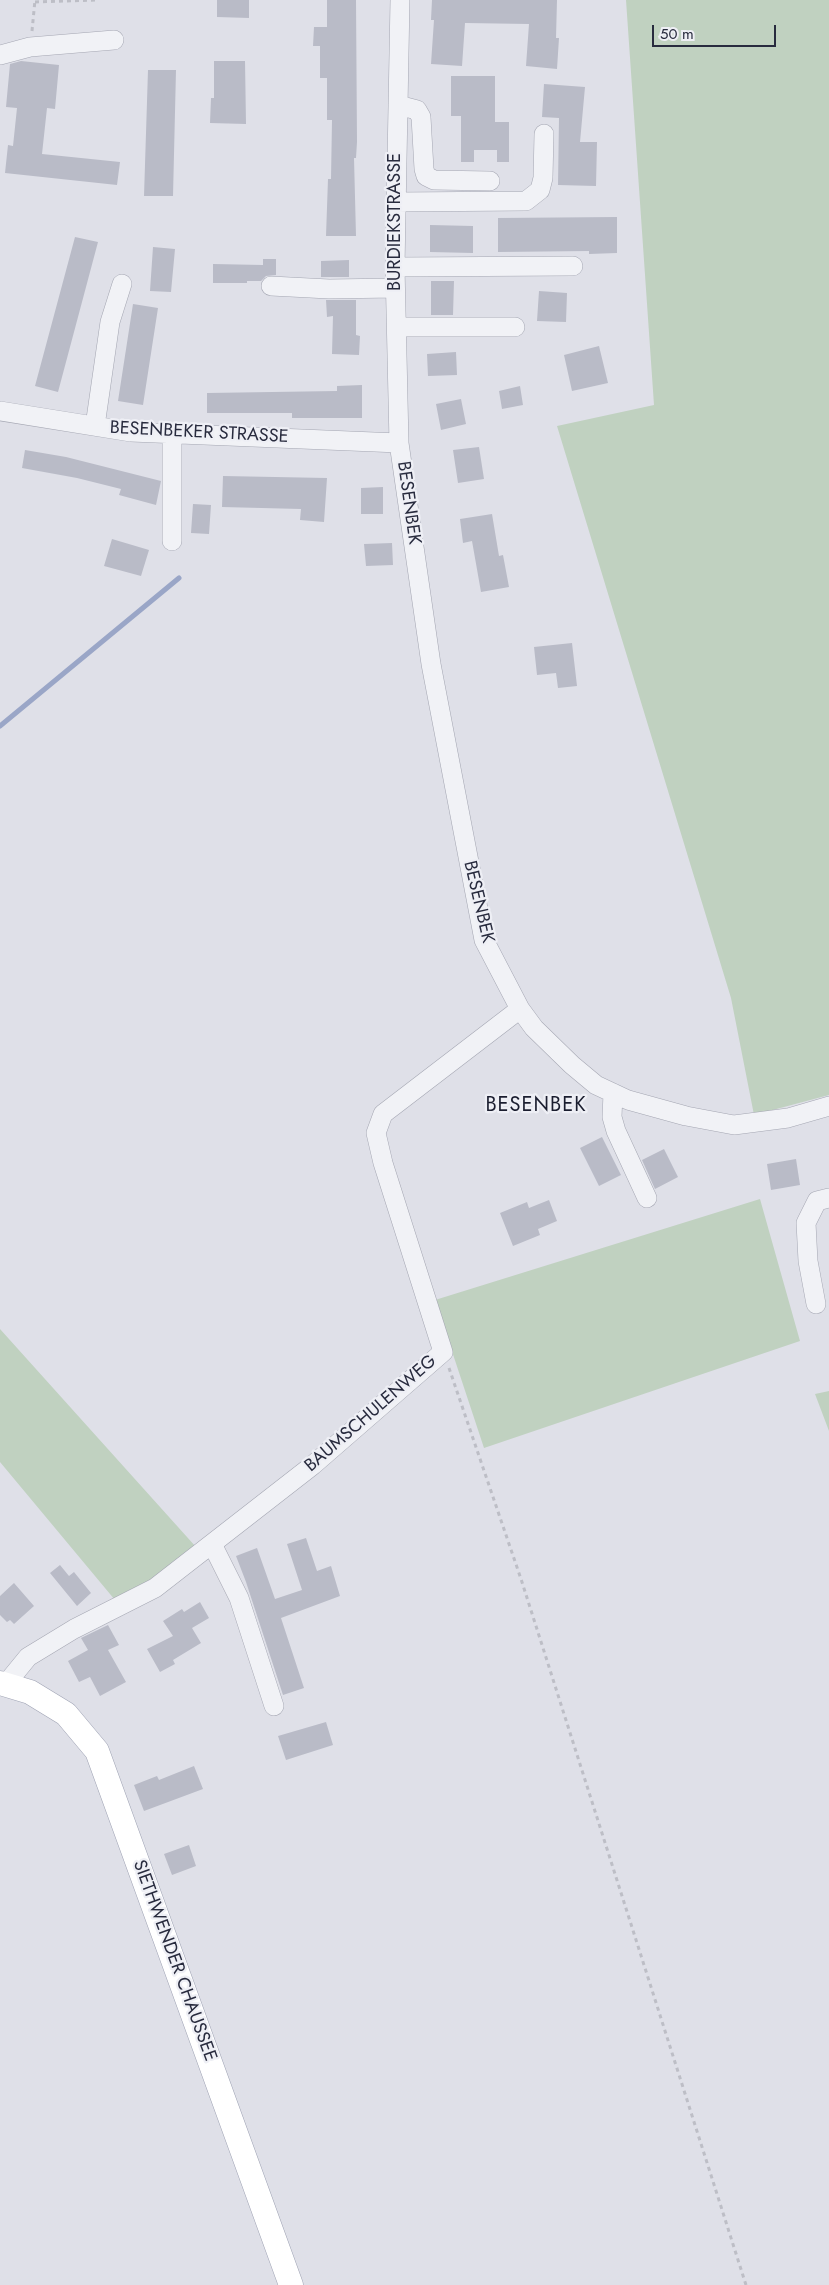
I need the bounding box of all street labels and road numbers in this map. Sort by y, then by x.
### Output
street label: BURDIEKSTRASSE [385,153,407,291]
street label: BESENBEKER STRASSE [109,418,289,448]
street label: BESENBEK [391,460,425,546]
street label: BESENBEK [458,859,498,945]
street label: BAUMSCHULENWEG [301,1351,441,1477]
street label: SIETHWENDER CHAUSSEE [127,1857,221,2065]

